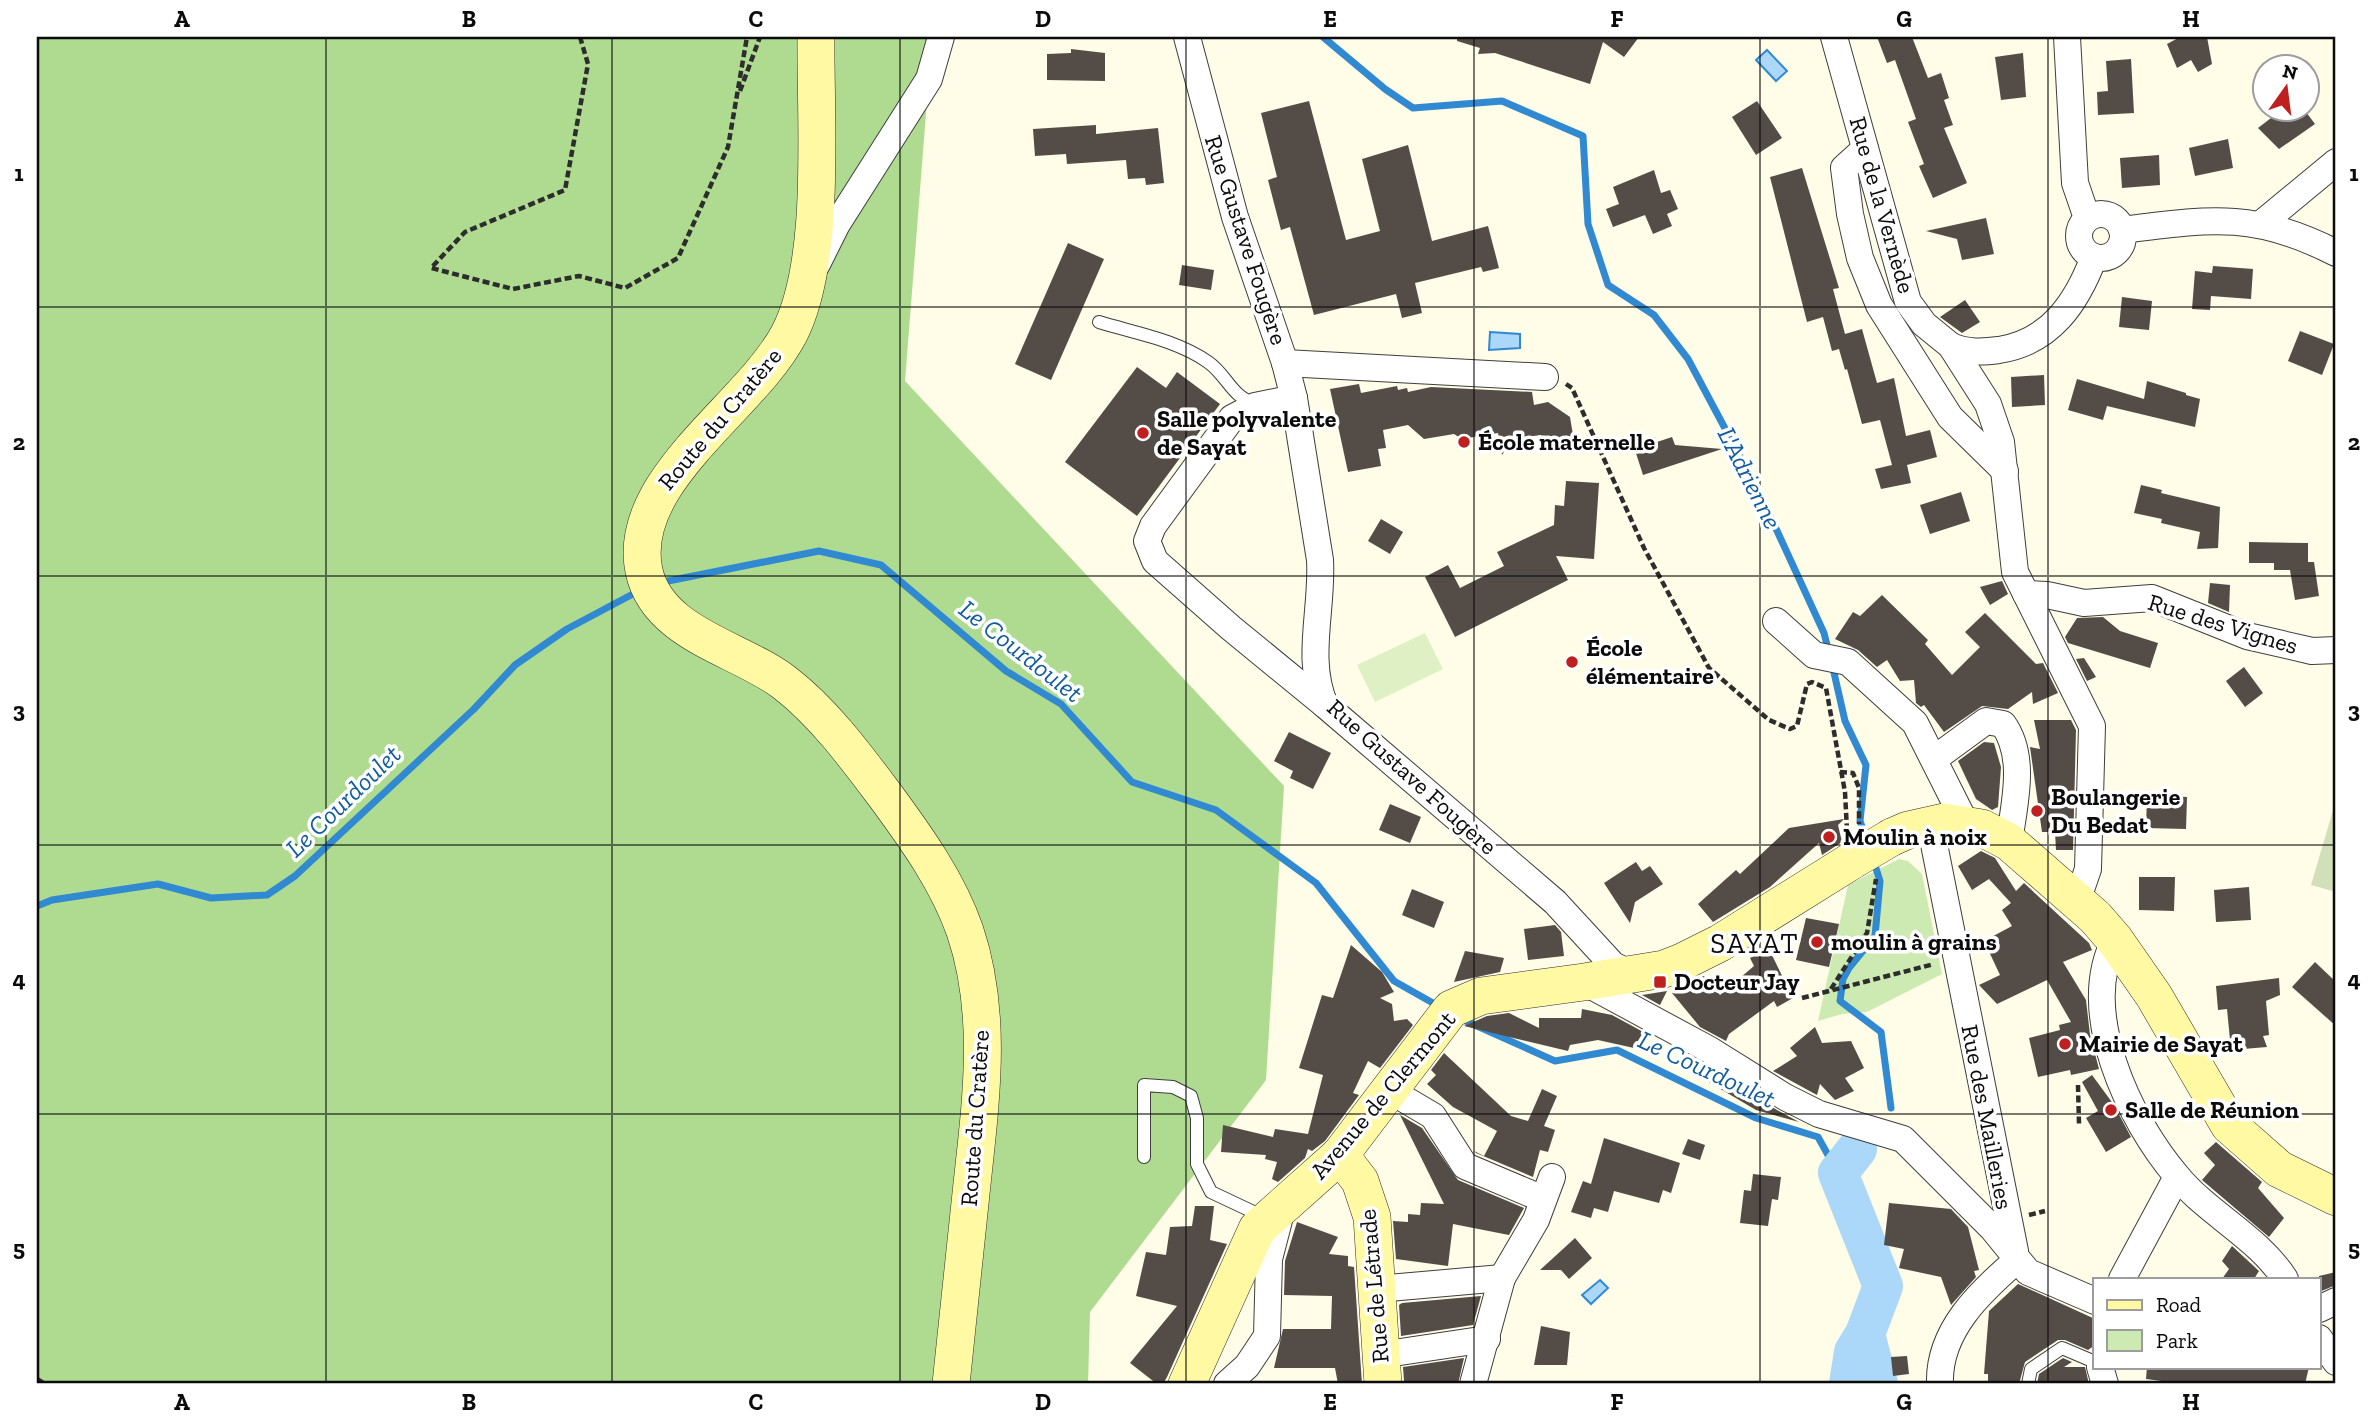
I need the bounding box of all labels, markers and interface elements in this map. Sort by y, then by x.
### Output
text: A [174,5,190,33]
text: B [462,5,476,33]
text: C [749,5,763,33]
text: D [1035,5,1051,33]
text: E [1323,5,1337,33]
text: F [1610,5,1624,33]
text: G [1896,5,1912,33]
text: H [2182,5,2200,33]
north arrow [2250,52,2320,122]
text: N [2280,59,2300,85]
street label: Rue de la Vernède [1843,113,1922,296]
street label: Rue Gustave Fougère [1199,131,1294,348]
text: 1 [14,159,24,187]
text: 1 [2349,159,2359,187]
street label: Route du Cratère [652,342,788,496]
place label: Salle polyvalente de Sayat [1157,404,1337,461]
water label: L'Adrienne [1711,422,1789,534]
marker: Salle polyvalente de Sayat [1135,425,1151,441]
place label: École maternelle [1478,427,1655,456]
text: 2 [13,428,25,456]
text: 2 [2348,428,2360,456]
marker: École maternelle [1456,434,1472,450]
street label: Rue des Vignes [2145,587,2302,660]
water label: Le Courdoulet [953,593,1089,709]
place label: École élémentaire [1586,633,1714,690]
marker: École élémentaire [1564,654,1580,670]
street label: Rue Gustave Fougère [1321,693,1503,861]
text: 3 [13,696,25,724]
text: 3 [2348,696,2360,724]
water label: Le Courdoulet [279,738,407,864]
place label: Boulangerie Du Bedat [2051,782,2181,839]
marker: Boulangerie Du Bedat [2029,803,2045,819]
place label: Moulin à noix [1843,822,1987,851]
marker: Moulin à noix [1821,829,1837,845]
district label: SAYAT [1710,927,1800,960]
place label: moulin à grains [1831,927,1997,956]
marker: moulin à grains [1809,934,1825,950]
text: 4 [12,965,26,993]
text: 4 [2347,965,2361,993]
place label: Docteur Jay [1674,967,1800,996]
marker: Docteur Jay [1652,974,1668,990]
street label: Avenue de Clermont [1304,1005,1461,1185]
street label: Rue des Mailleries [1955,1022,2020,1212]
water label: Le Courdoulet [1633,1023,1781,1115]
street label: Route du Cratère [954,1029,995,1207]
place label: Mairie de Sayat [2079,1029,2243,1058]
marker: Mairie de Sayat [2057,1036,2073,1052]
place label: Salle de Réunion [2125,1095,2299,1124]
marker: Salle de Réunion [2103,1102,2119,1118]
street label: Rue de Létrade [1352,1208,1395,1364]
text: 5 [13,1234,25,1262]
text: 5 [2348,1234,2360,1262]
legend [2093,1278,2320,1368]
text: Road [2156,1292,2202,1317]
text: Park [2156,1328,2198,1353]
text: A [174,1388,190,1416]
text: B [462,1388,476,1416]
text: C [749,1388,763,1416]
text: D [1035,1388,1051,1416]
text: E [1323,1388,1337,1416]
text: F [1610,1388,1624,1416]
text: G [1896,1388,1912,1416]
text: H [2182,1388,2200,1416]

